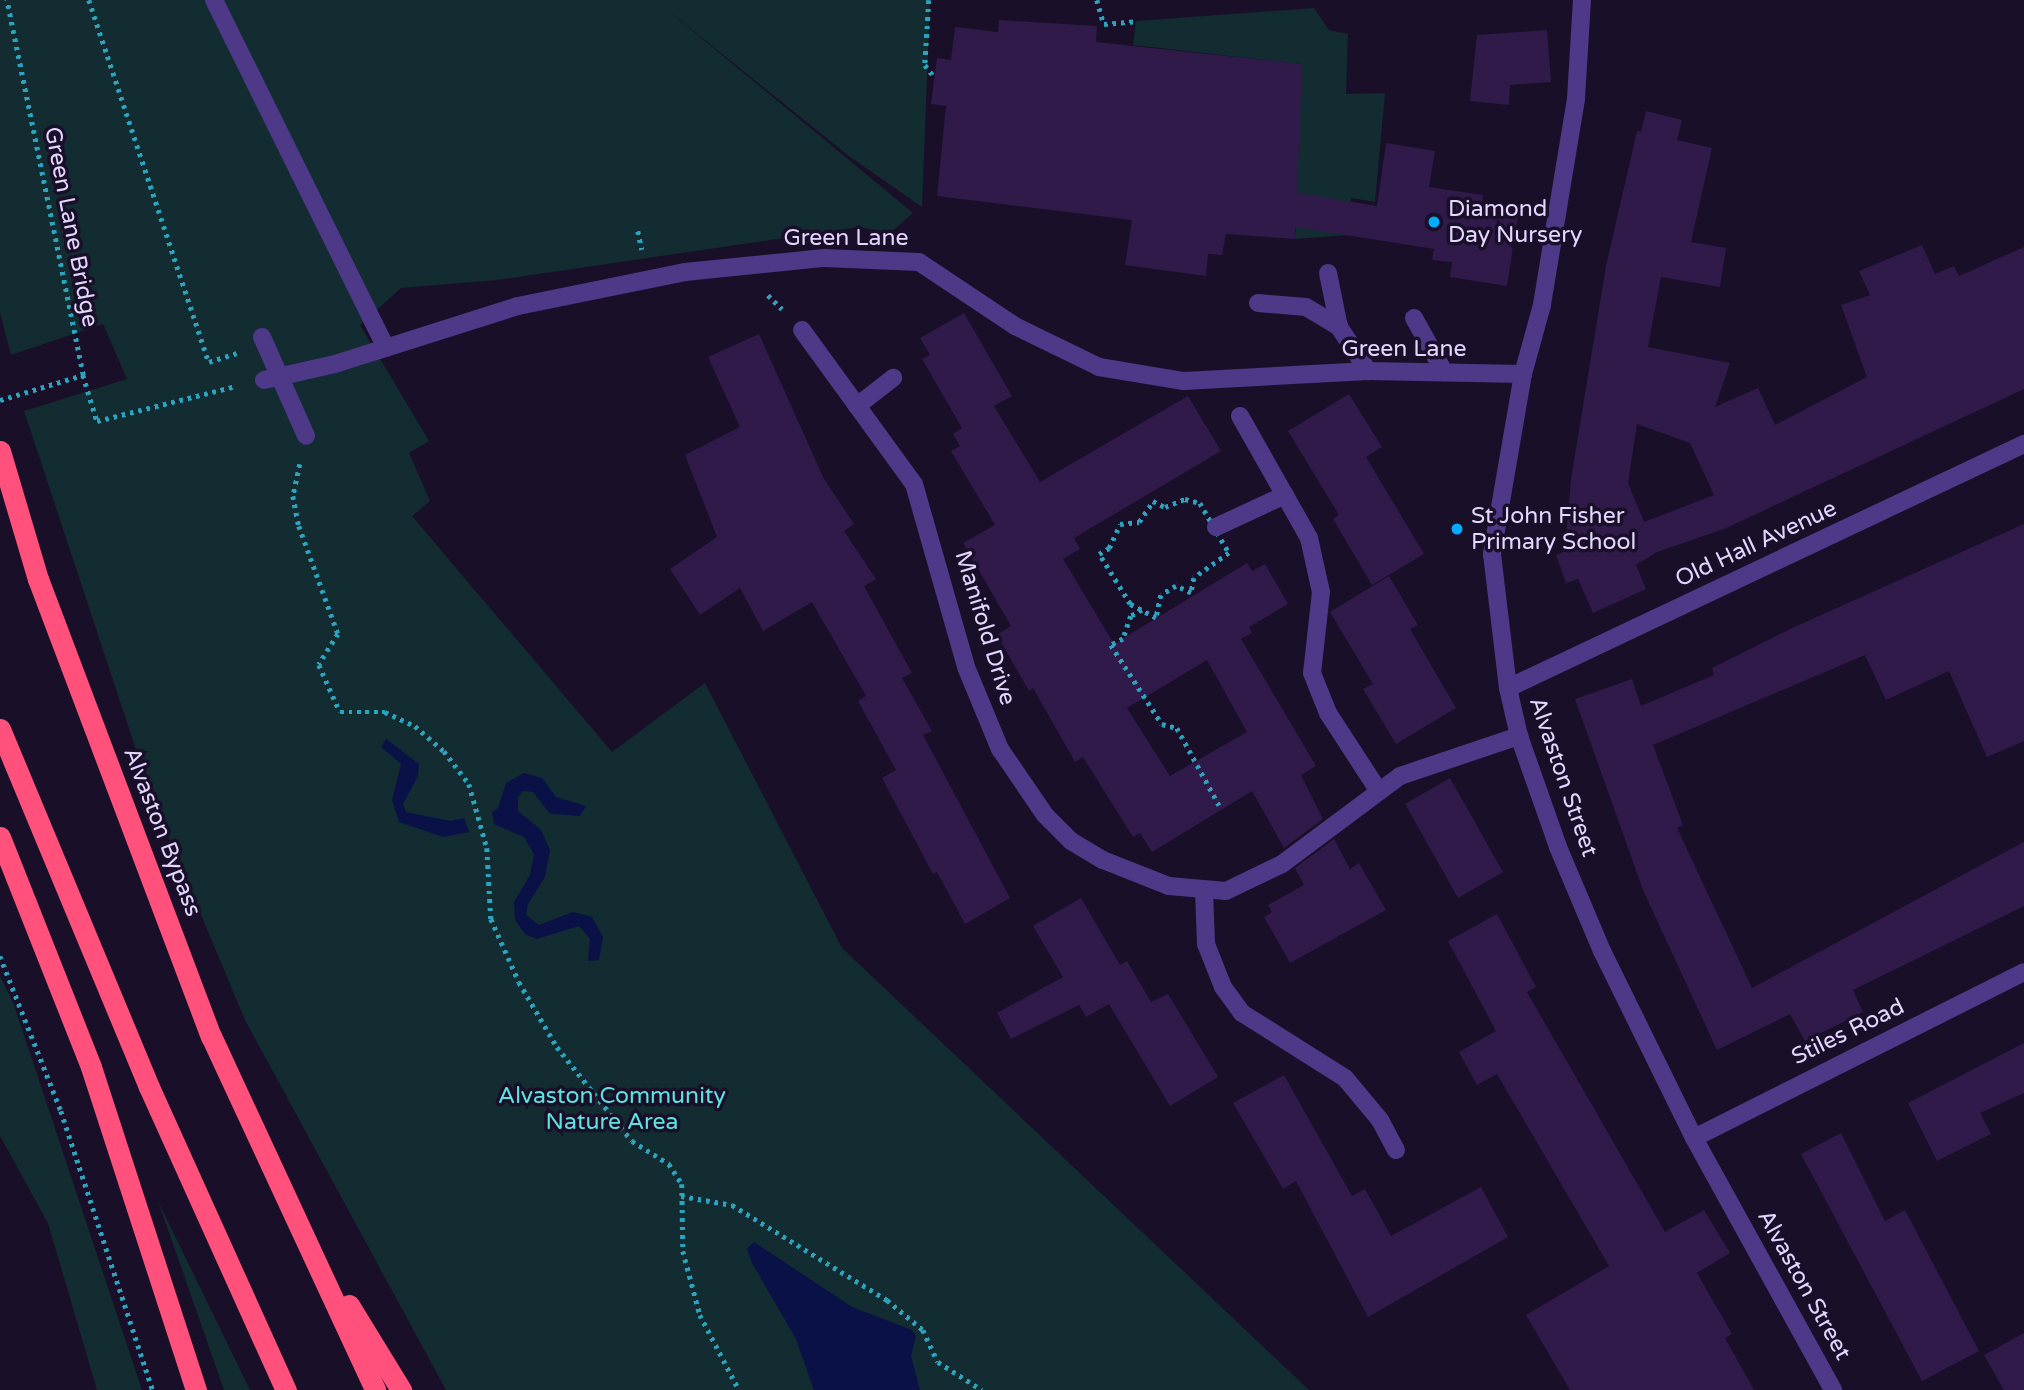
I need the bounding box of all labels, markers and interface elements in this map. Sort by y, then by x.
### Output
street label: Green Lane Bridge [38,125,104,329]
place label: Diamond Day Nursery [1448,195,1582,249]
marker: Diamond Day Nursery [1426,214,1442,230]
street label: Green Lane [783,224,909,252]
street label: Green Lane [1341,335,1467,363]
street label: Old Hall Avenue [1671,495,1841,593]
place label: St John Fisher Primary School [1471,502,1636,556]
marker: St John Fisher Primary School [1449,521,1465,537]
street label: Manifold Drive [948,548,1022,708]
street label: Alvaston Street [1523,694,1603,860]
street label: Alvaston Bypass [117,744,207,920]
street label: Stiles Road [1787,993,1909,1071]
park label: Alvaston Community Nature Area [498,1082,726,1136]
street label: Alvaston Street [1751,1205,1857,1365]

